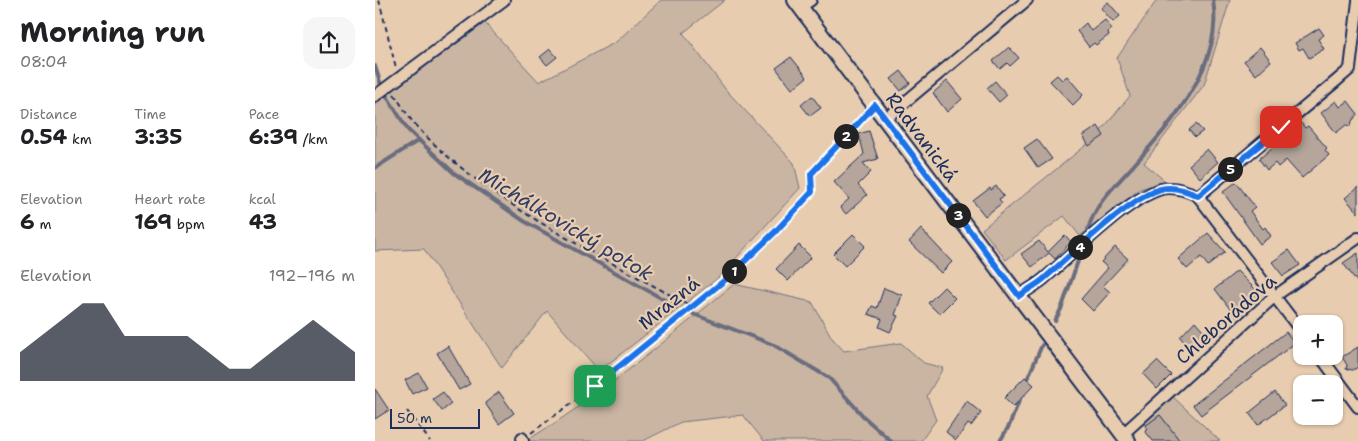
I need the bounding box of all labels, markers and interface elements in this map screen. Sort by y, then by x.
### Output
text: Morning run [20,13,205,51]
button: share [303,17,355,69]
text: 08:04 [20,51,67,72]
street label: Radvanická [880,87,964,187]
text: Distance [20,105,77,123]
text: Time [134,105,166,123]
text: Pace [249,105,279,123]
pin [1260,106,1302,148]
icon: check [1267,113,1295,141]
text: 0.54 [20,123,67,151]
text: 3:35 [134,123,182,151]
text: 6:39 [249,123,298,151]
pin: 2 [833,124,859,148]
text: 2 [842,127,851,145]
text: km [67,130,92,148]
text: /km [298,130,328,148]
pin: 5 [1217,156,1243,182]
text: 5 [1226,160,1235,178]
water label: Michálkovický potok [474,162,659,287]
text: Elevation [20,190,83,208]
text: Heart rate [134,190,206,208]
text: kcal [249,190,276,208]
pin: 3 [945,202,971,228]
text: 3 [954,206,963,224]
text: 6 [20,208,35,236]
text: 169 [134,208,172,236]
text: 43 [249,208,277,236]
text: m [35,215,52,233]
text: bpm [172,215,205,233]
pin: 4 [1067,234,1093,260]
text: 4 [1076,238,1085,256]
pin: 1 [721,258,747,284]
text: 1 [731,262,738,280]
text: Elevation [20,265,92,286]
text: 192–196 m [269,265,355,286]
street label: Chleborádova [1170,268,1282,370]
street label: Mrazná [633,271,705,335]
map controls [1293,315,1343,425]
button: + [1293,315,1343,365]
pin [574,365,616,407]
icon: arrive [581,372,609,400]
button: − [1293,375,1343,425]
scale bar [390,406,480,429]
text: 50 m [397,409,432,427]

